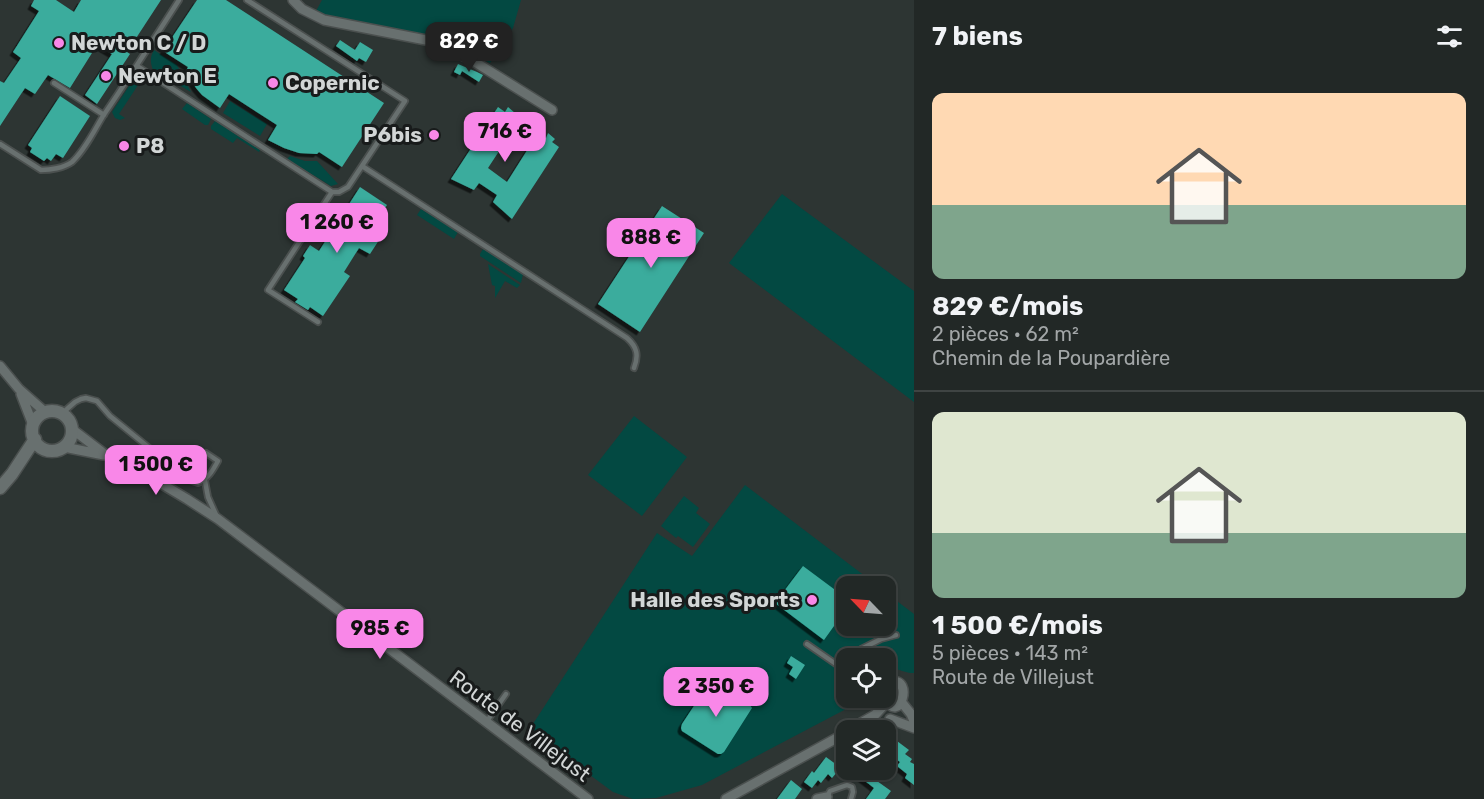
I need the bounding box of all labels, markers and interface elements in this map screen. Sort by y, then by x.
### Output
icon: filters [1433,20,1466,53]
text: 7 biens [932,21,1023,52]
pin: 829 € [427,22,511,73]
text: 829 € [439,29,499,53]
place label: Newton C / D [71,30,206,55]
marker: Newton C / D [52,36,66,50]
place label: Newton E [118,63,217,88]
marker: Newton E [99,69,113,83]
place label: Copernic [285,70,380,95]
marker: Copernic [266,76,280,90]
pin: 716 € [463,112,547,163]
text: 716 € [478,119,532,143]
place label: P6bis [363,122,422,147]
marker: P6bis [427,128,441,142]
icon: home [1145,132,1253,240]
place label: P8 [136,133,164,158]
marker: P8 [117,139,131,153]
pin: 1 260 € [282,203,392,254]
text: 1 260 € [300,210,374,234]
pin: 888 € [609,218,693,269]
text: 888 € [621,225,681,249]
text: 829 €/mois [932,291,1083,322]
text: 2 pièces · 62 m² [932,322,1079,346]
text: Chemin de la Poupardière [932,346,1170,370]
pin: 1 500 € [101,445,211,496]
icon: home [1145,451,1253,559]
text: 1 500 € [119,452,193,476]
north arrow [836,576,896,636]
map controls [836,576,896,780]
place label: Halle des Sports [630,587,800,612]
marker: Halle des Sports [805,593,819,607]
pin: 985 € [338,609,422,660]
text: 1 500 €/mois [932,610,1103,641]
text: 985 € [350,616,410,640]
text: 5 pièces · 143 m² [932,641,1088,665]
button: locate [836,648,896,708]
street label: Route de Villejust [445,664,596,787]
text: Route de Villejust [932,665,1094,689]
pin: 2 350 € [661,667,771,718]
text: 2 350 € [678,674,754,698]
button: layers [836,720,896,780]

